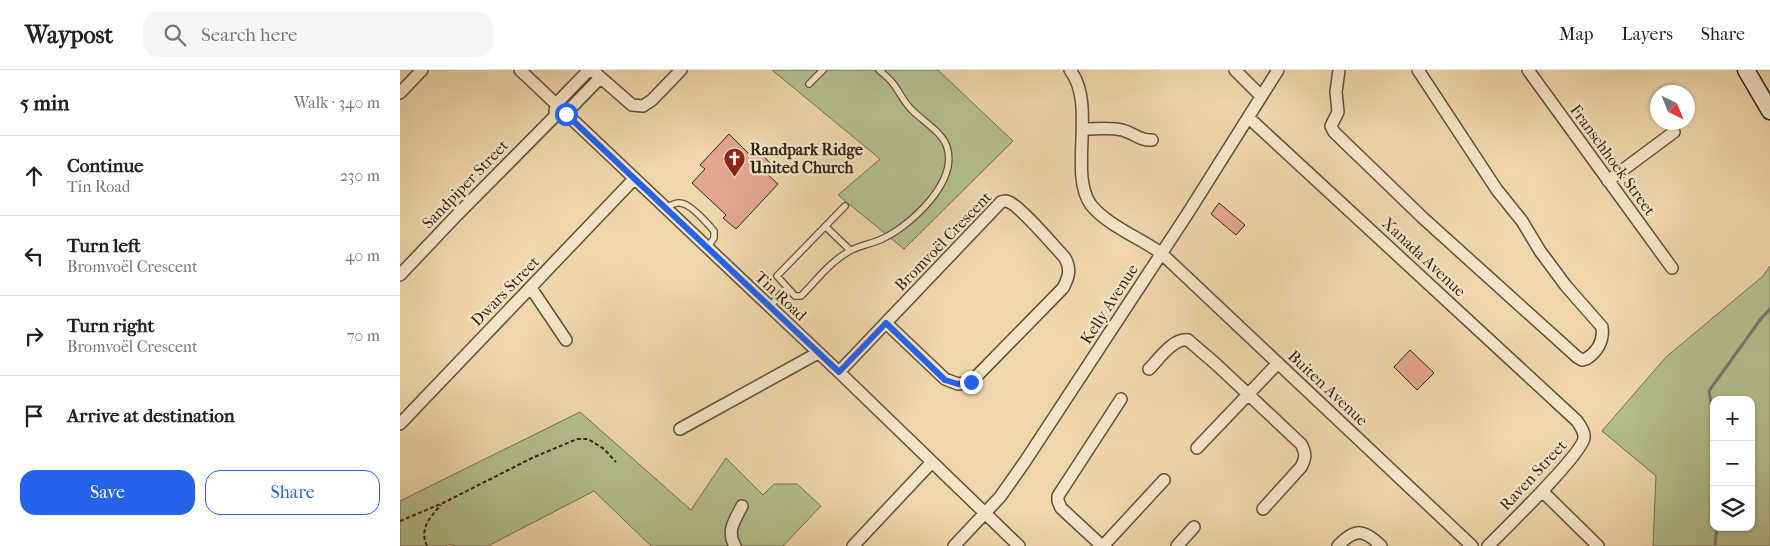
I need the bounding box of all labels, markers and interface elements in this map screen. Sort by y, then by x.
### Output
search box [143,12,493,57]
text: Waypost [25,21,113,49]
icon: search [161,21,189,49]
text: Search here [201,24,297,46]
text: Map [1559,24,1593,45]
text: Layers [1621,24,1673,45]
text: Share [1701,24,1745,45]
north arrow [1650,85,1695,130]
text: 5 min [20,91,69,115]
text: Walk · 340 m [294,93,380,112]
street label: Franschhoek Street [1566,101,1660,220]
route start [555,103,578,126]
street label: Sandpiper Street [418,135,512,232]
place label: Randpark Ridge United Church [749,140,863,177]
church icon: Randpark Ridge United Church [722,146,746,177]
text: Continue [67,155,143,177]
icon: ahead [20,162,48,190]
text: 230 m [340,166,380,185]
text: Tin Road [67,177,131,196]
street label: Bromvoël Crescent [891,187,995,295]
street label: Xanada Avenue [1378,213,1470,301]
text: Turn left [67,235,141,257]
icon: left [20,242,48,270]
text: 40 m [345,246,380,265]
street label: Dwars Street [467,252,543,330]
text: Bromvoël Crescent [67,257,198,276]
street label: Kelly Avenue [1076,260,1142,347]
street label: Tin Road [751,267,811,325]
text: Turn right [67,315,154,337]
icon: right [20,322,48,350]
text: 70 m [347,326,380,345]
text: Bromvoël Crescent [67,337,198,356]
street label: Buiten Avenue [1284,346,1372,430]
route end [960,371,983,394]
map controls [1710,396,1755,531]
button: + [1710,396,1755,441]
icon: arrive [20,402,48,430]
text: Arrive at destination [67,405,235,427]
street label: Raven Street [1496,436,1571,514]
button: − [1710,441,1755,486]
button: Save [20,470,195,515]
button: Share [205,470,380,515]
button: layers [1710,486,1755,531]

